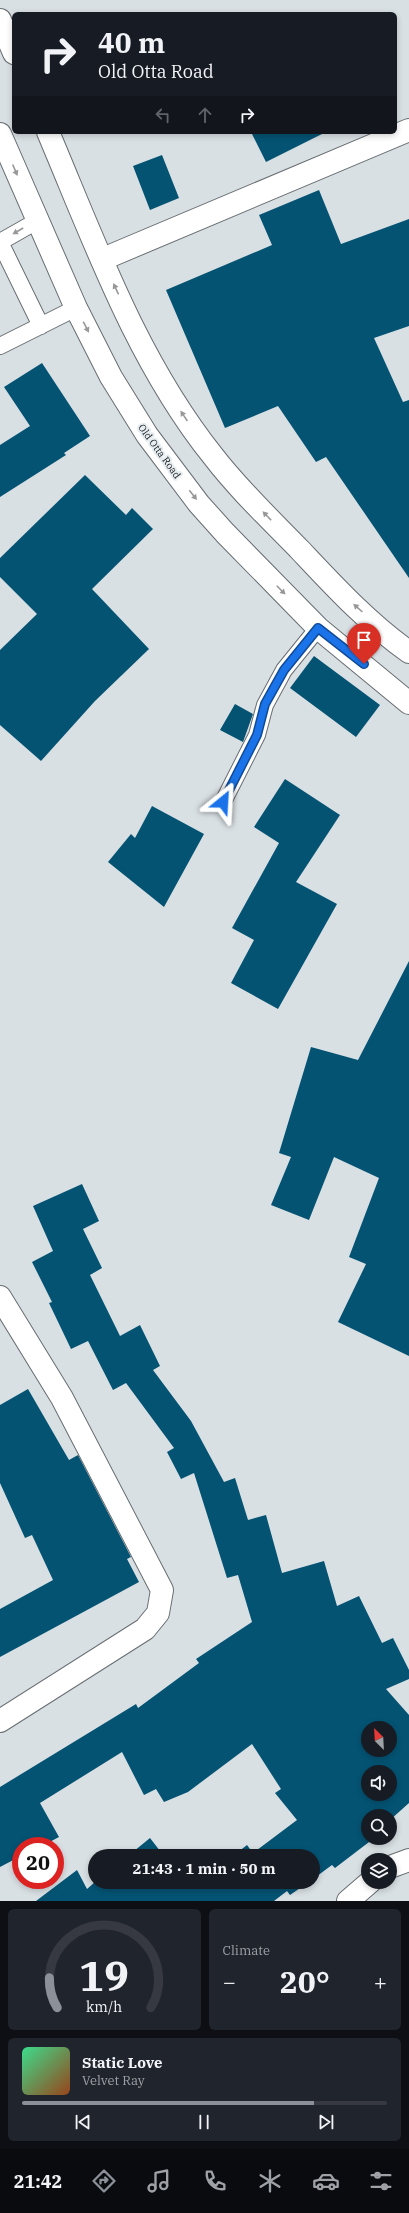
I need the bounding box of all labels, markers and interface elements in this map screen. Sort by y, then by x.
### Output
text: 40 m [98,24,165,61]
icon: right [32,28,84,80]
text: Old Otta Road [98,60,214,83]
icon: left [152,104,174,126]
icon: ahead [194,104,216,126]
icon: right [236,104,258,126]
one-way arrow [13,165,19,177]
one-way arrow [12,228,24,235]
one-way arrow [113,284,119,295]
one-way arrow [83,321,89,333]
one-way arrow [180,411,188,421]
street label: Old Otta Road [135,421,184,481]
one-way arrow [188,490,197,501]
one-way arrow [262,511,272,521]
one-way arrow [276,585,286,595]
one-way arrow [353,604,364,613]
pin [347,623,381,664]
icon: arrive [353,629,375,651]
position arrow [202,781,244,823]
north arrow [361,1721,397,1757]
map controls [361,1721,397,1889]
button: sound [361,1765,397,1801]
button: search [361,1809,397,1845]
speed limit sign: 20 [12,1837,64,1889]
button: layers [361,1853,397,1889]
text: 21:43 · 1 min · 50 m [132,1859,276,1878]
text: Climate [223,1942,270,1959]
text: 19 [79,1947,129,2001]
text: 20° [280,1962,330,2001]
text: − [223,1967,236,1996]
text: + [374,1967,387,1996]
text: km/h [86,1996,122,2015]
text: Static Love [82,2053,162,2072]
text: Velvet Ray [82,2072,145,2089]
icon: previous [72,2111,94,2133]
icon: pause [193,2111,215,2133]
icon: next [315,2111,337,2133]
icon: directions [90,2167,118,2195]
icon: music [145,2167,173,2195]
icon: phone [201,2167,229,2195]
icon: climate [256,2167,284,2195]
icon: car [312,2167,340,2195]
icon: filters [367,2167,395,2195]
text: 21:42 [14,2170,62,2193]

